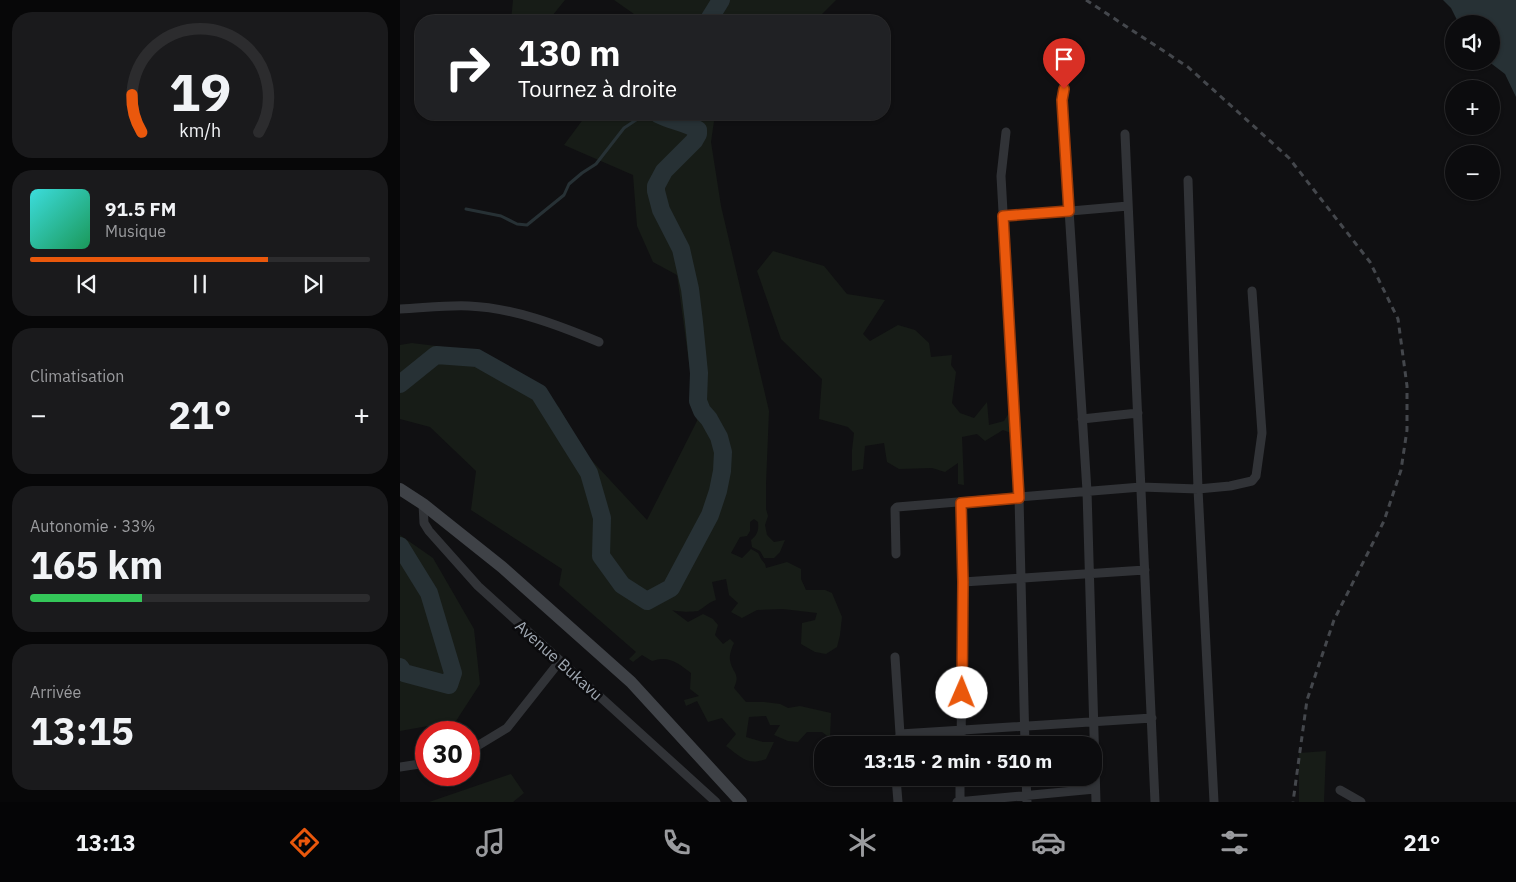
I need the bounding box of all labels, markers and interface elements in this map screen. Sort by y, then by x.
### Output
map controls [1445,15,1500,200]
button: sound [1445,15,1500,70]
text: 130 m [518,30,621,76]
icon: right [435,35,500,100]
pin [1043,38,1085,89]
icon: arrive [1050,45,1078,73]
text: 19 [169,58,231,125]
text: Tournez à droite [518,74,677,103]
button: + [1445,80,1500,135]
text: km/h [179,119,221,142]
button: − [1445,145,1500,200]
text: 91.5 FM [105,197,176,221]
text: Musique [105,221,166,241]
icon: previous [73,270,101,298]
icon: pause [186,270,214,298]
icon: next [299,270,327,298]
text: Climatisation [30,366,124,386]
text: 21° [168,390,232,439]
text: − [30,396,47,433]
text: + [353,396,370,433]
text: Autonomie · 33% [30,516,155,536]
text: 165 km [30,540,163,589]
street label: Avenue Bukavu [511,616,607,704]
position arrow [935,666,987,718]
text: Arrivée [30,682,81,702]
text: 13:15 [30,706,134,755]
speed limit sign: 30 [415,721,480,786]
text: 13:15 · 2 min · 510 m [864,749,1052,773]
icon: directions [287,825,322,860]
icon: music [473,825,508,860]
icon: phone [659,825,694,860]
icon: climate [845,825,880,860]
icon: car [1031,825,1066,860]
icon: filters [1217,825,1252,860]
text: 13:13 [76,828,136,857]
text: 21° [1404,828,1440,857]

